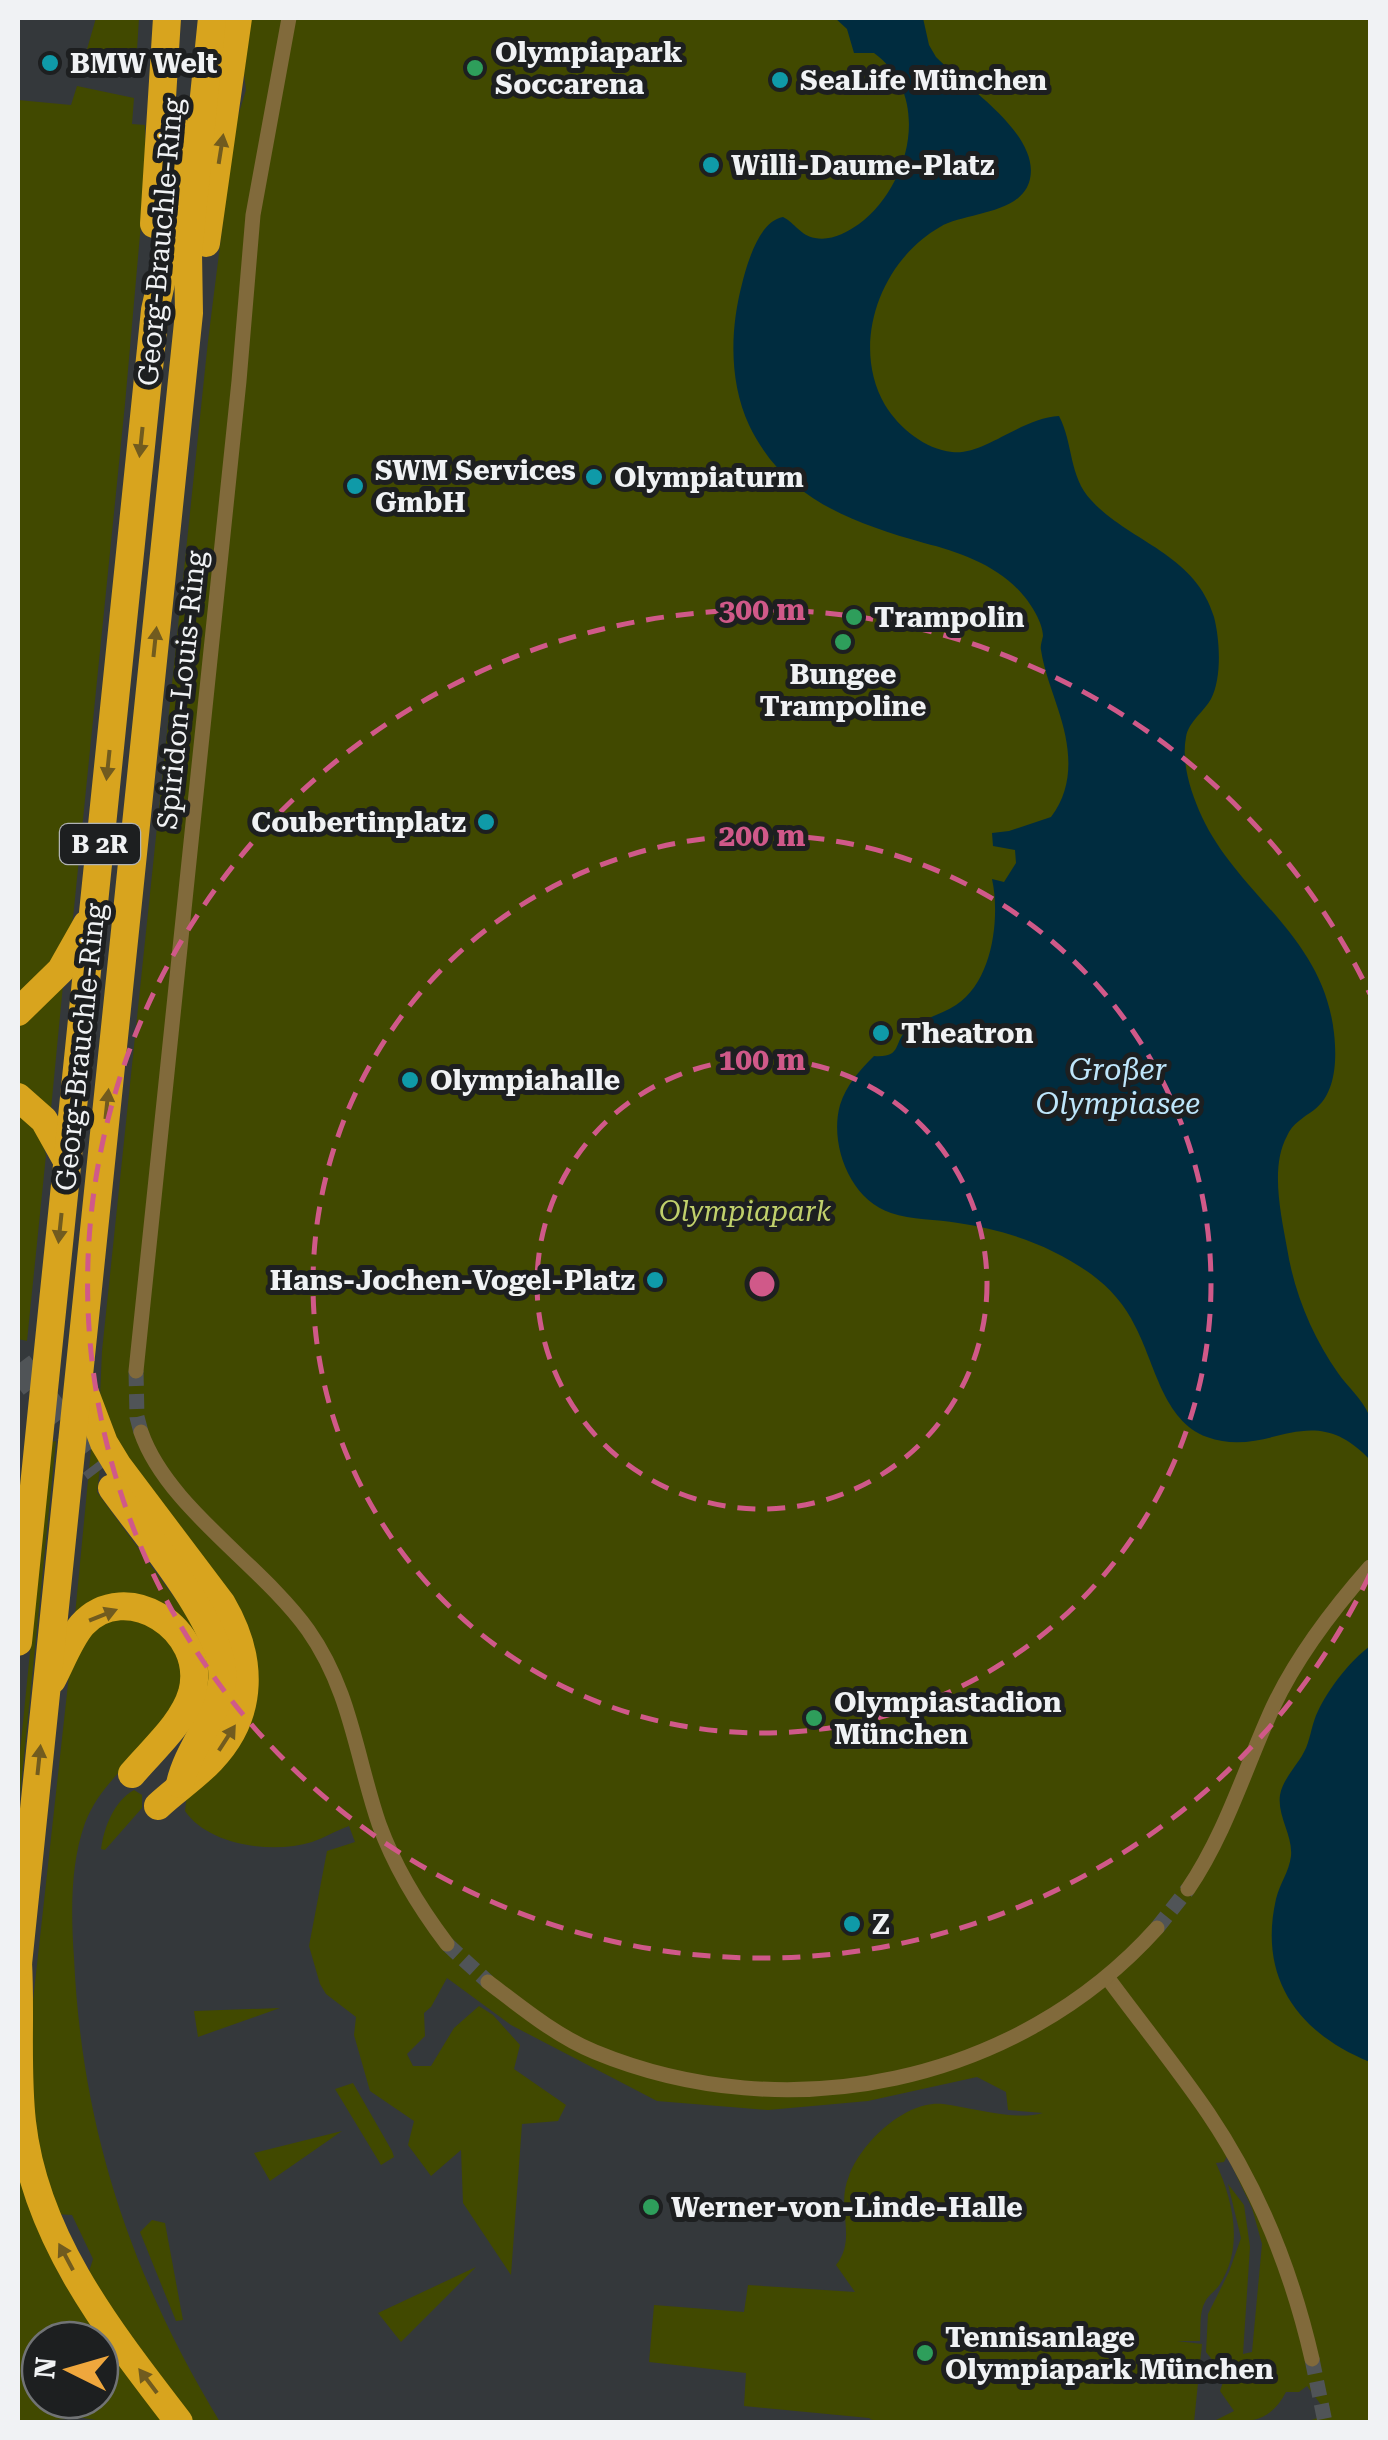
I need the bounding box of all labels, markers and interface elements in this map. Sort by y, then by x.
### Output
place label: Olympiapark Soccarena [495,36,682,101]
place label: BMW Welt [70,47,217,80]
marker: BMW Welt [39,52,61,74]
marker: Olympiapark Soccarena [464,57,486,79]
place label: SeaLife München [800,64,1047,97]
marker: SeaLife München [769,69,791,91]
street label: Georg-Brauchle-Ring [131,97,190,387]
one-way arrow [214,132,230,164]
place label: Willi-Daume-Platz [731,149,994,182]
marker: Willi-Daume-Platz [700,154,722,176]
one-way arrow [133,427,149,458]
place label: SWM Services GmbH [375,454,576,519]
place label: Olympiaturm [614,461,804,494]
marker: Olympiaturm [583,466,605,488]
marker: SWM Services GmbH [344,475,366,497]
street label: Spiridon-Louis-Ring [150,549,213,831]
text: 300 m [719,592,806,627]
place label: Trampolin [874,601,1025,634]
marker: Trampolin [843,606,865,628]
one-way arrow [147,625,163,657]
marker: Bungee Trampoline [832,631,854,653]
place label: Bungee Trampoline [760,658,926,723]
one-way arrow [100,750,116,782]
place label: Coubertinplatz [251,806,466,839]
marker: Coubertinplatz [475,811,497,833]
text: 200 m [719,818,806,853]
road number: B 2R [60,824,140,864]
street label: Georg-Brauchle-Ring [49,902,112,1192]
place label: Theatron [901,1017,1034,1050]
marker: Theatron [870,1022,892,1044]
text: 100 m [719,1042,806,1077]
water label: Großer Olympiasee [1036,1052,1200,1121]
place label: Olympiahalle [430,1064,620,1097]
marker: Olympiahalle [399,1069,421,1091]
one-way arrow [99,1088,115,1120]
park label: Olympiapark [659,1195,832,1228]
one-way arrow [52,1212,68,1244]
place label: Hans-Jochen-Vogel-Platz [270,1264,635,1297]
centre of rings [744,1266,780,1302]
marker: Hans-Jochen-Vogel-Platz [644,1269,666,1291]
one-way arrow [88,1607,118,1623]
place label: Olympiastadion München [834,1686,1062,1751]
marker: Olympiastadion München [803,1707,825,1729]
one-way arrow [217,1725,235,1752]
one-way arrow [31,1744,47,1776]
place label: Z [872,1908,890,1941]
marker: Z [841,1913,863,1935]
place label: Werner-von-Linde-Halle [671,2191,1023,2224]
marker: Werner-von-Linde-Halle [640,2196,662,2218]
one-way arrow [58,2243,75,2272]
north arrow [20,2320,120,2420]
place label: Tennisanlage Olympiapark München [945,2321,1274,2386]
marker: Tennisanlage Olympiapark München [914,2342,936,2364]
text: N [28,2356,63,2380]
one-way arrow [137,2369,158,2395]

